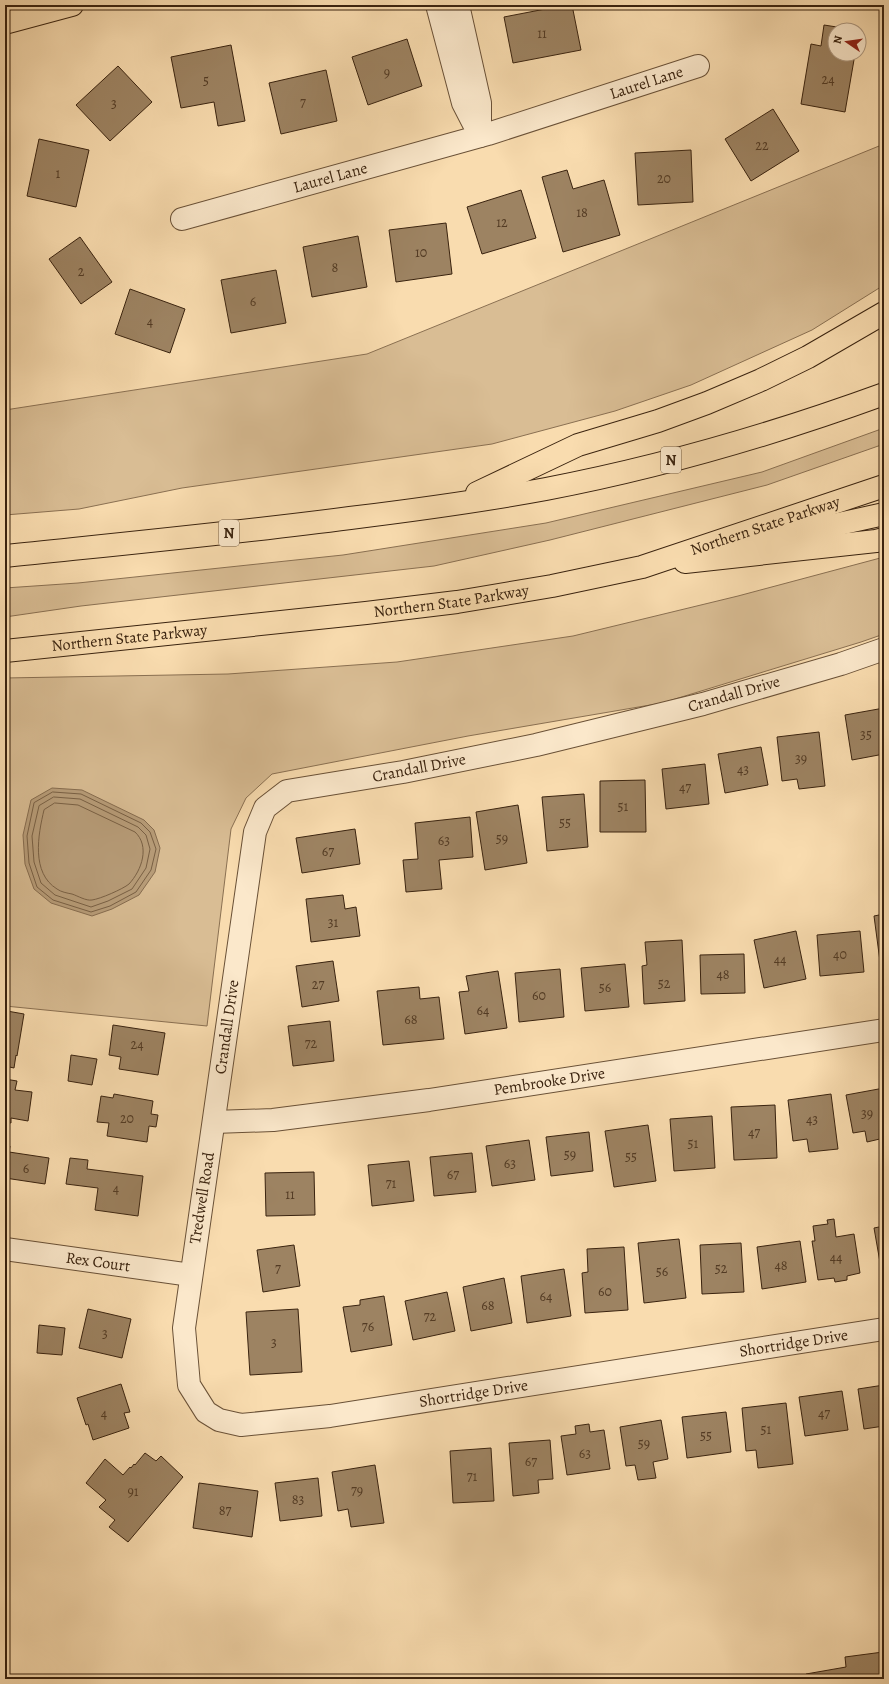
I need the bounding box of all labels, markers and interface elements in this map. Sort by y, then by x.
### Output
north arrow [827,22,867,62]
house number: 11 [537,24,547,43]
text: N [830,34,846,45]
street label: Laurel Lane [607,61,686,105]
house number: 9 [384,63,390,82]
house number: 24 [822,70,835,89]
house number: 5 [203,71,209,90]
house number: 7 [300,93,306,112]
house number: 3 [111,94,117,113]
house number: 22 [755,136,769,155]
street label: Laurel Lane [291,157,370,199]
house number: 1 [56,164,61,183]
house number: 20 [657,169,671,188]
house number: 18 [576,203,588,222]
house number: 12 [496,213,508,232]
house number: 10 [415,243,427,262]
house number: 8 [332,258,339,277]
house number: 2 [78,262,85,281]
house number: 6 [250,292,256,311]
house number: 4 [147,312,153,331]
road number: N [661,447,681,473]
street label: Northern State Parkway [688,490,844,561]
road number: N [219,520,239,546]
street label: Northern State Parkway [372,579,531,623]
street label: Northern State Parkway [50,619,209,657]
street label: Crandall Drive [685,670,783,718]
house number: 35 [860,725,872,744]
street label: Crandall Drive [370,748,468,788]
house number: 39 [795,749,807,768]
house number: 43 [737,760,749,779]
house number: 47 [679,778,691,797]
house number: 51 [618,797,629,816]
house number: 55 [559,813,571,832]
house number: 59 [496,829,508,848]
house number: 63 [438,831,450,850]
house number: 67 [322,842,334,861]
house number: 31 [328,913,339,932]
house number: 40 [833,945,847,964]
house number: 44 [774,950,786,969]
house number: 48 [716,965,730,984]
house number: 52 [658,974,671,993]
house number: 27 [312,975,324,994]
house number: 56 [599,978,611,997]
street label: Crandall Drive [210,979,244,1075]
house number: 60 [532,986,546,1005]
house number: 64 [477,1001,489,1020]
house number: 68 [404,1010,418,1029]
house number: 72 [305,1034,318,1053]
house number: 24 [131,1035,144,1054]
street label: Pembrooke Drive [492,1062,607,1101]
house number: 39 [861,1104,873,1123]
house number: 20 [120,1109,134,1128]
house number: 43 [806,1110,818,1129]
house number: 47 [748,1123,760,1142]
house number: 51 [688,1134,699,1153]
house number: 59 [564,1145,576,1164]
house number: 55 [625,1147,637,1166]
street label: Tredwell Road [184,1150,220,1245]
house number: 63 [504,1154,516,1173]
house number: 6 [23,1159,29,1178]
house number: 67 [447,1165,459,1184]
house number: 71 [386,1174,397,1193]
house number: 4 [113,1179,119,1198]
house number: 11 [285,1185,295,1204]
street label: Rex Court [65,1247,132,1277]
house number: 44 [830,1248,842,1267]
house number: 48 [774,1256,788,1275]
house number: 7 [275,1259,281,1278]
house number: 52 [715,1259,728,1278]
house number: 56 [656,1262,668,1281]
house number: 60 [598,1282,612,1301]
house number: 64 [540,1287,552,1306]
house number: 68 [481,1296,495,1315]
house number: 72 [424,1307,437,1326]
house number: 76 [362,1317,374,1336]
house number: 3 [102,1324,108,1343]
street label: Shortridge Drive [738,1324,850,1363]
house number: 3 [271,1333,277,1352]
street label: Shortridge Drive [418,1374,530,1413]
house number: 4 [101,1404,107,1423]
house number: 47 [818,1404,830,1423]
house number: 51 [761,1420,772,1439]
house number: 55 [700,1426,712,1445]
house number: 59 [638,1434,650,1453]
house number: 63 [579,1444,591,1463]
house number: 67 [525,1452,537,1471]
house number: 71 [467,1467,478,1486]
house number: 79 [351,1481,363,1500]
house number: 91 [127,1482,139,1501]
house number: 83 [292,1490,304,1509]
house number: 87 [219,1501,231,1520]

